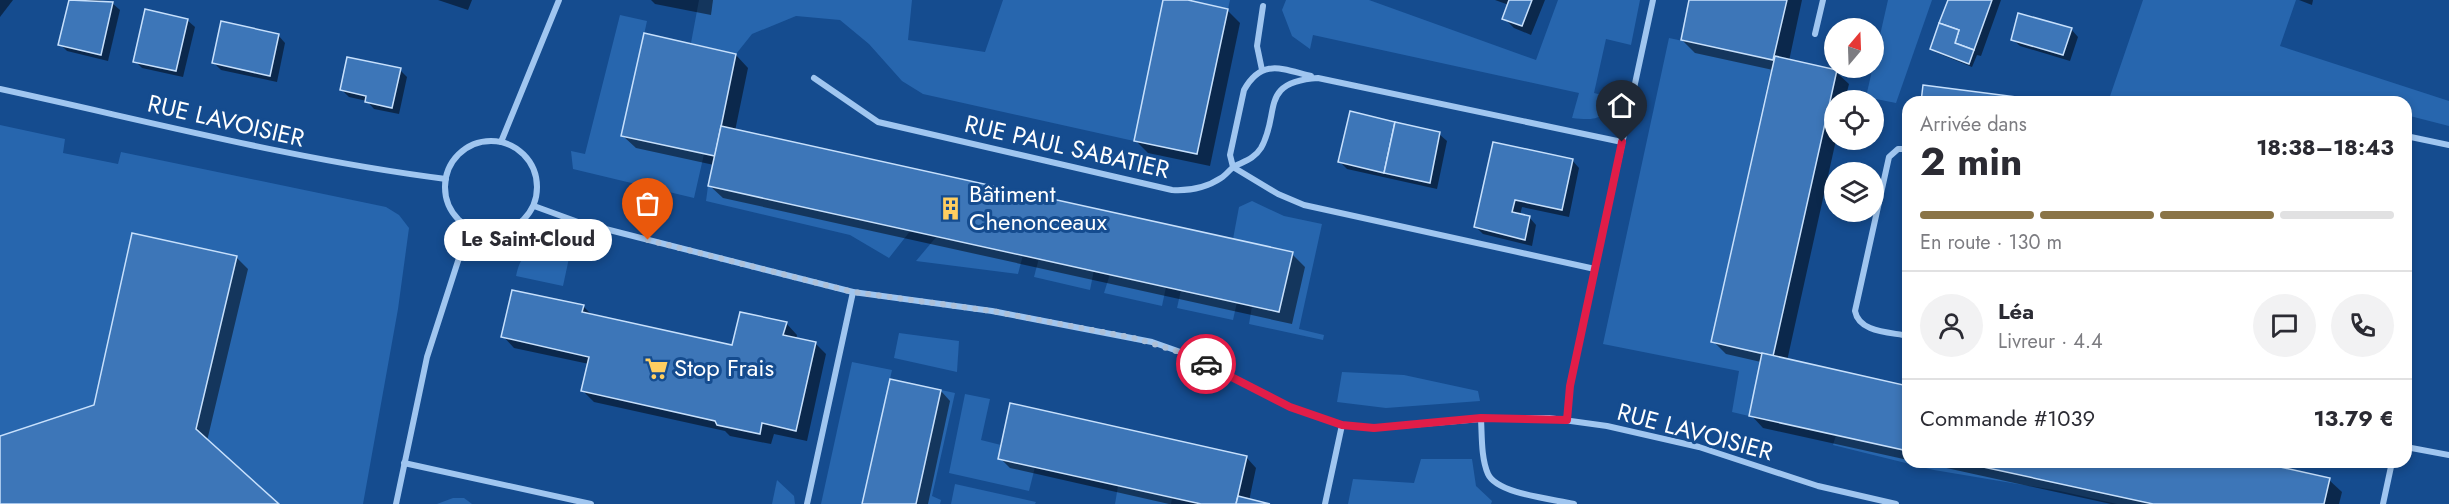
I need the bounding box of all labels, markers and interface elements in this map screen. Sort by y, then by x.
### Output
north arrow [1824,18,1884,78]
map controls [1824,18,1884,222]
pin [1596,80,1647,142]
street label: RUE LAVOISIER [144,85,308,156]
icon: home [1605,89,1638,122]
button: locate [1824,90,1884,150]
street label: RUE PAUL SABATIER [961,106,1173,187]
text: Arrivée dans [1920,110,2027,139]
text: 18:38–18:43 [2256,131,2394,163]
text: 2 min [1920,133,2022,190]
button: layers [1824,162,1884,222]
place label: Bâtiment Chenonceaux [969,176,1108,239]
pin [622,178,673,240]
icon: bag [631,187,664,220]
building icon: Bâtiment Chenonceaux [938,195,964,221]
callout: Le Saint-Cloud [444,219,612,261]
text: Le Saint-Cloud [461,225,595,254]
text: En route · 130 m [1920,228,2062,257]
button: person [1920,294,1983,357]
button: chat [2253,294,2316,357]
button: phone [2331,294,2394,357]
text: Léa [1998,295,2034,327]
text: Livreur · 4.4 [1998,327,2103,356]
courier [1176,334,1236,394]
icon: car [1190,348,1223,381]
place label: Stop Frais [674,350,774,385]
supermarket icon: Stop Frais [643,355,669,381]
street label: RUE LAVOISIER [1613,394,1777,469]
text: Commande #1039 [1920,402,2095,434]
text: 13.79 € [2313,402,2394,434]

